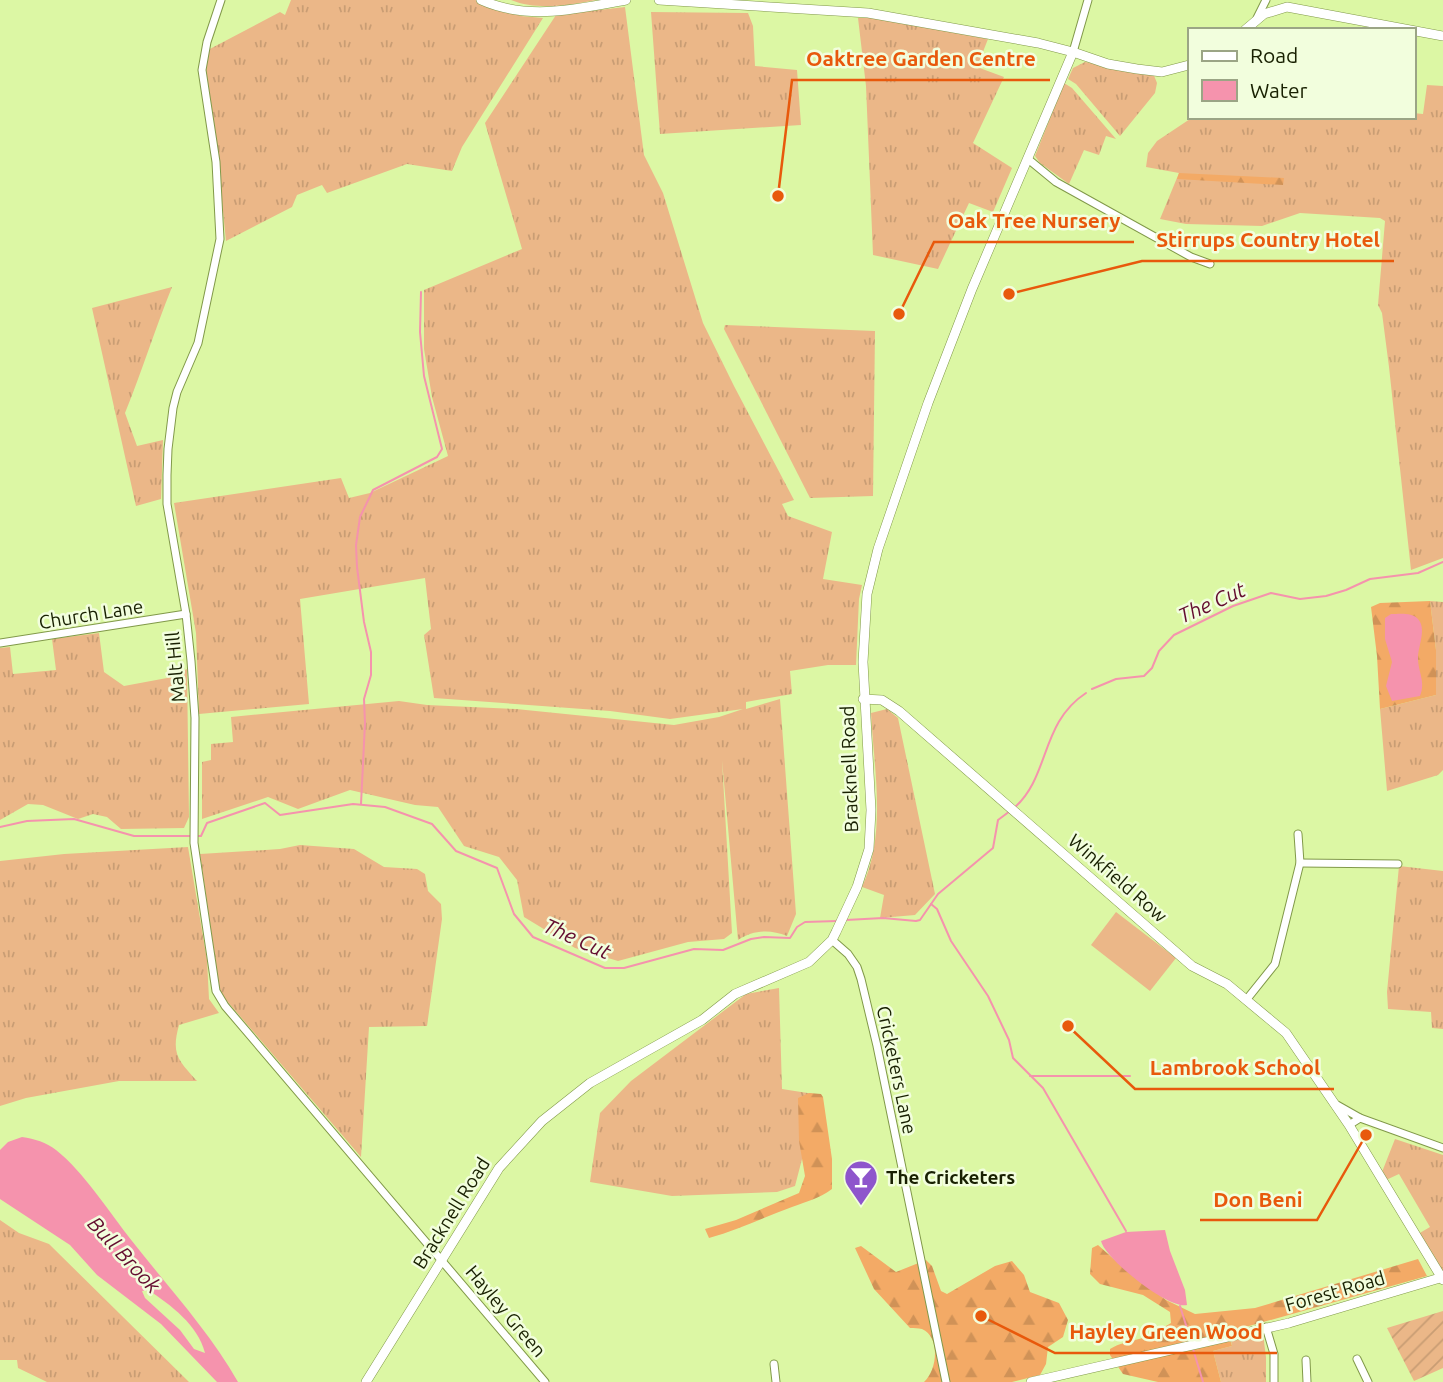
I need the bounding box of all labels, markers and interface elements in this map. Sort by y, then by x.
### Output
legend [1188,28,1415,119]
callout: Oaktree Garden Centre [792,38,1050,80]
text: Road [1250,43,1298,67]
text: Oaktree Garden Centre [806,46,1036,70]
text: Water [1250,78,1308,102]
callout: Oak Tree Nursery [934,200,1134,242]
text: Oak Tree Nursery [948,208,1120,232]
callout: Stirrups Country Hotel [1142,219,1394,261]
text: Stirrups Country Hotel [1156,227,1380,251]
water label: The Cut [1174,576,1250,628]
street label: Church Lane [37,595,145,633]
street label: Malt Hill [161,631,189,703]
street label: Bracknell Road [836,705,862,833]
street label: Winkfield Row [1064,829,1172,927]
water label: The Cut [540,913,616,964]
street label: Cricketers Lane [873,1004,921,1136]
callout: Lambrook School [1135,1047,1334,1089]
text: Lambrook School [1150,1055,1320,1079]
street label: Bracknell Road [408,1153,494,1273]
bar icon: The Cricketers [842,1158,880,1207]
place label: The Cricketers [886,1166,1015,1188]
callout: Don Beni [1200,1178,1317,1220]
text: Don Beni [1213,1187,1303,1211]
water label: Bull Brook [83,1211,166,1298]
street label: Hayley Green [461,1261,551,1361]
street label: Forest Road [1283,1266,1387,1316]
callout: Hayley Green Wood [1055,1311,1277,1353]
text: Hayley Green Wood [1069,1319,1263,1343]

